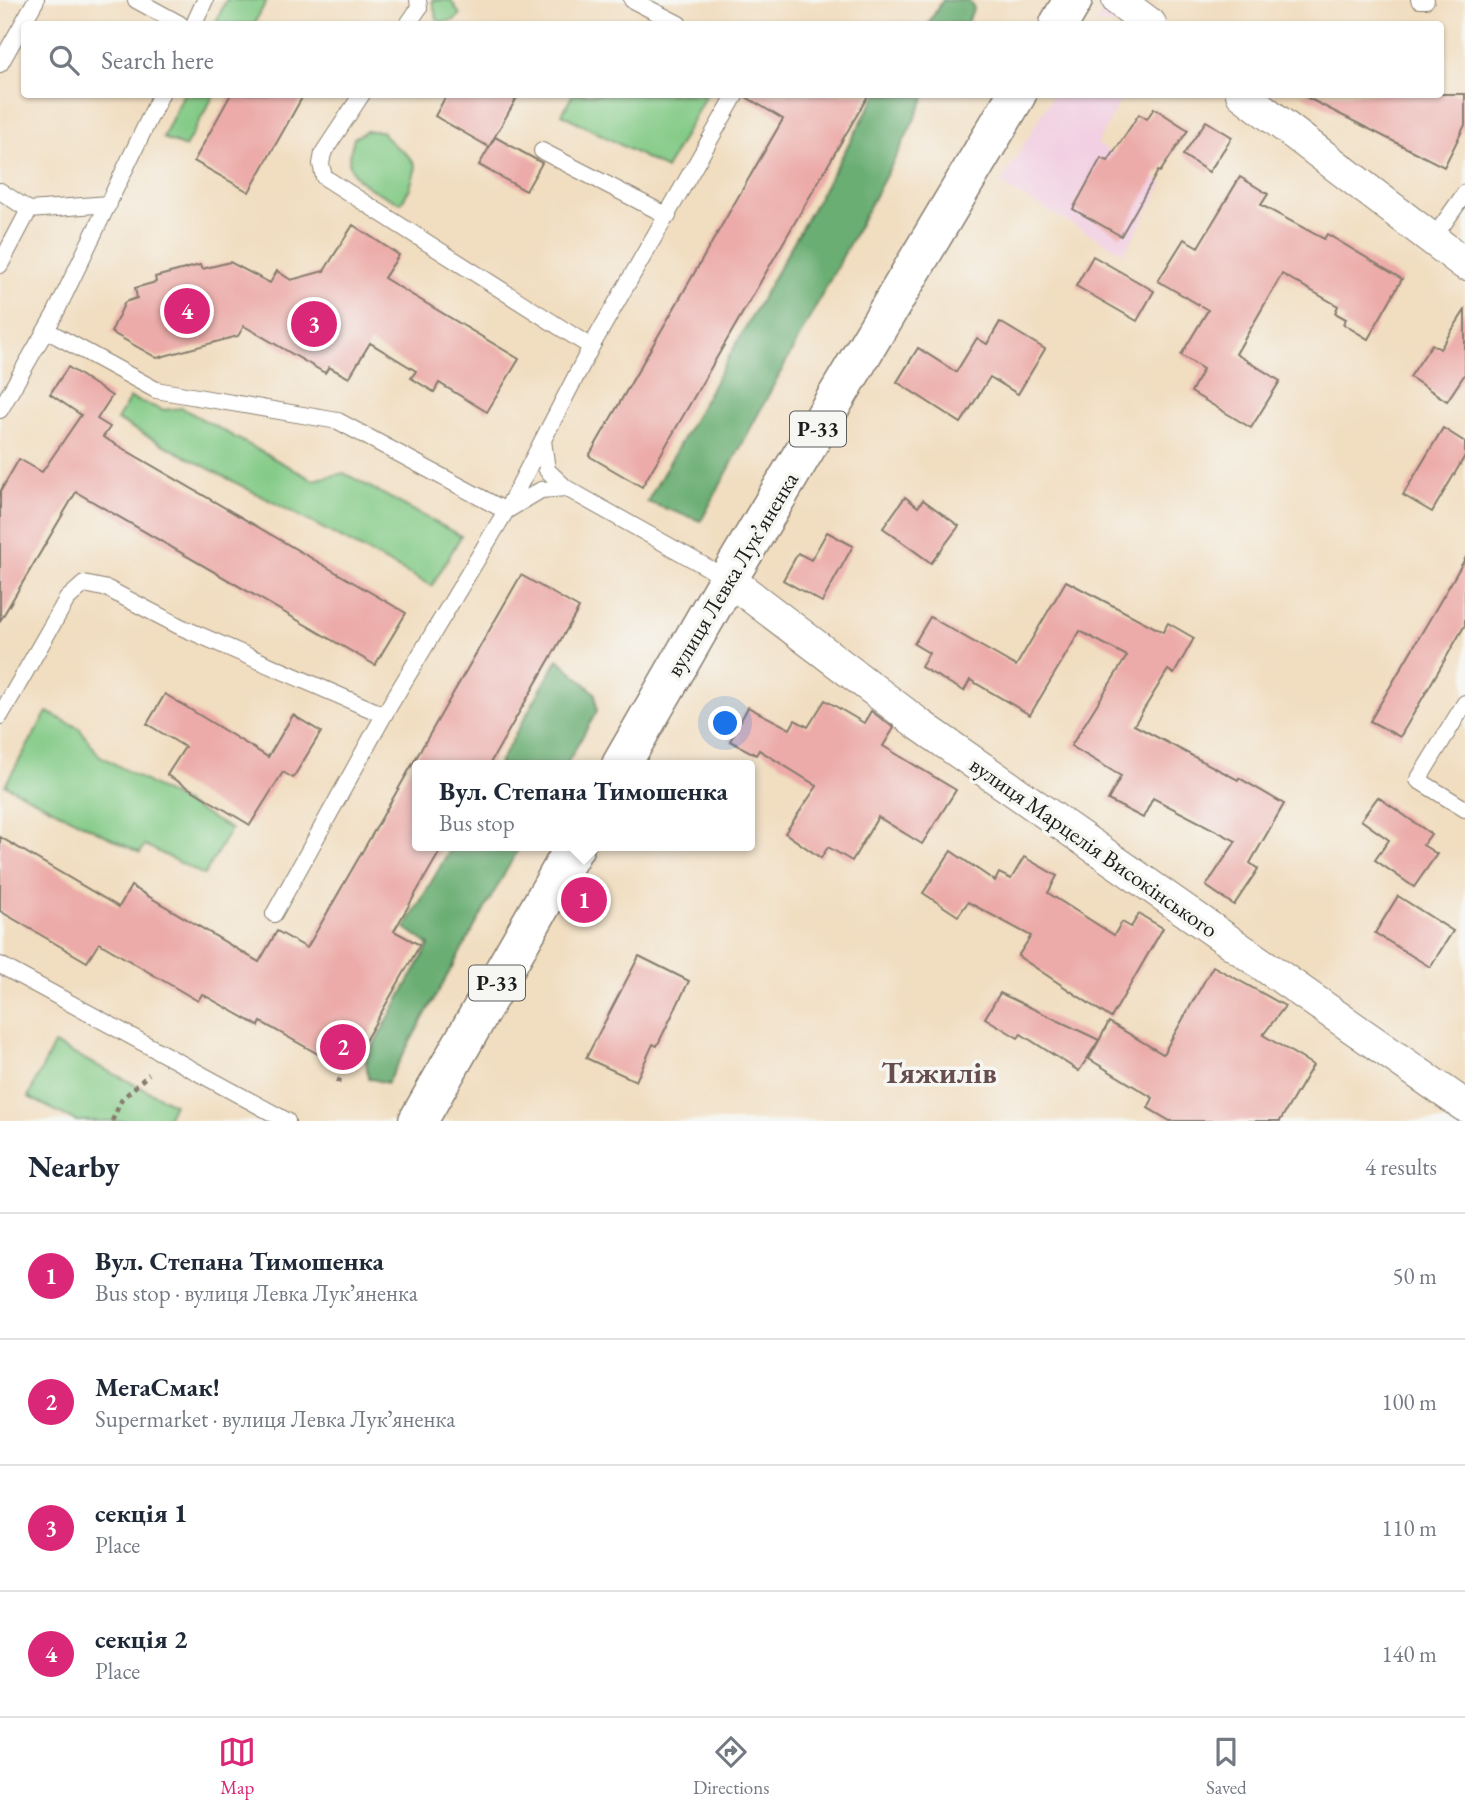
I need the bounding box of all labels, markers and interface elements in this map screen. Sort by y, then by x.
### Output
search box [21,21,1444,98]
icon: search [45,41,83,79]
text: Search here [101,43,214,77]
pin: 4 [164,285,210,337]
pin: 3 [291,298,337,350]
road number: Р-33 [790,412,846,446]
street label: вулиця Левка Лукʼяненка [659,466,805,682]
your location [708,706,742,740]
street label: вулиця Марцелія Високінського [964,750,1224,944]
popup [412,760,755,851]
text: Вул. Степана Тимошенка [439,774,728,808]
text: Bus stop [439,808,515,838]
pin: 1 [561,874,607,926]
road number: Р-33 [469,965,525,1000]
pin: 2 [320,1021,366,1073]
district label: Тяжилів [881,1053,997,1092]
text: Nearby [28,1147,120,1186]
text: 4 results [1365,1152,1437,1182]
text: Вул. Степана Тимошенка [95,1244,384,1278]
text: 1 [45,1261,57,1291]
text: 50 m [1392,1261,1437,1291]
text: Bus stop · вулиця Левка Лукʼяненка [95,1278,418,1308]
text: МегаСмак! [95,1370,220,1404]
text: 2 [45,1387,57,1417]
text: 100 m [1381,1387,1437,1417]
text: Supermarket · вулиця Левка Лукʼяненка [95,1404,455,1434]
text: секція 1 [95,1496,188,1530]
text: 3 [45,1513,57,1543]
text: 110 m [1381,1513,1437,1543]
text: Place [95,1530,140,1560]
text: секція 2 [95,1622,188,1656]
text: 4 [45,1639,57,1669]
text: 140 m [1381,1639,1437,1669]
text: Place [95,1656,140,1686]
tab: Map [218,1733,256,1800]
tab: Directions [693,1733,769,1800]
tab: Saved [1206,1733,1247,1800]

